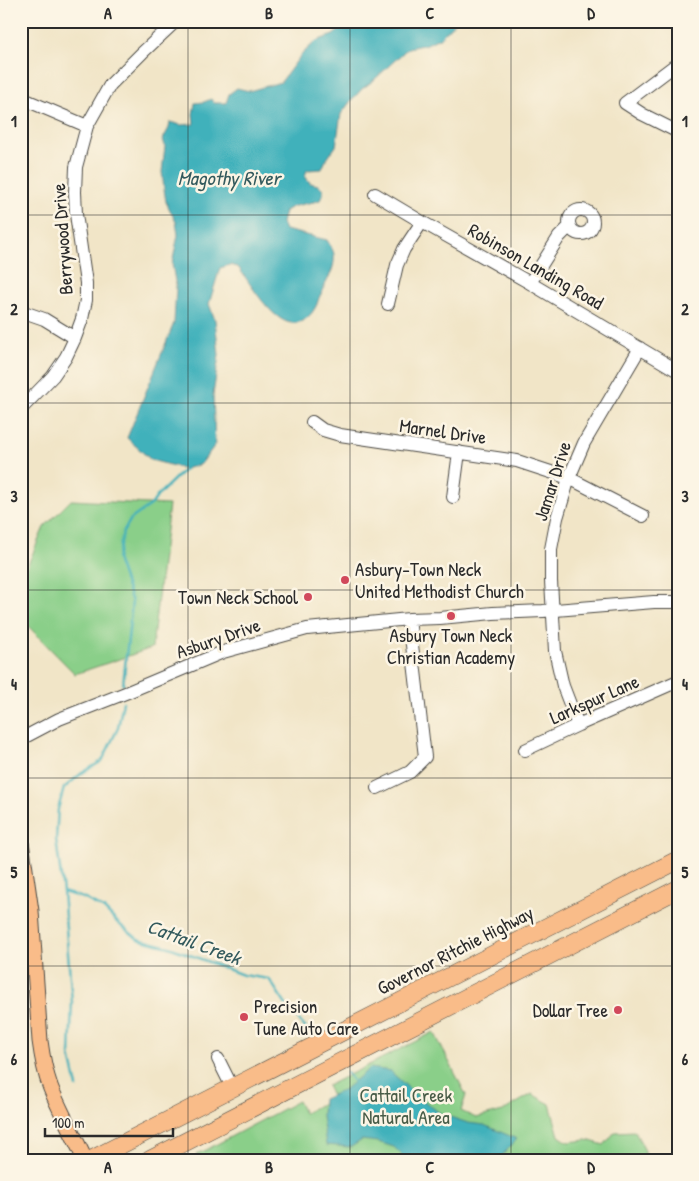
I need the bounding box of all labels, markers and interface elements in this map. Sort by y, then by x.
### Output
text: A [104,2,112,24]
text: B [265,2,273,24]
text: C [426,2,435,24]
text: D [587,2,595,24]
text: 1 [11,110,17,132]
text: 1 [682,110,688,132]
water label: Magothy River [178,164,282,192]
street label: Berrywood Drive [45,182,79,296]
street label: Robinson Landing Road [464,217,609,316]
text: 2 [10,298,18,320]
text: 2 [681,298,689,320]
street label: Marnel Drive [398,412,489,450]
street label: Jamar Drive [527,437,577,524]
text: 3 [10,485,18,507]
text: 3 [681,485,689,507]
place label: Asbury-Town Neck United Methodist Church [355,556,524,604]
marker: Asbury-Town Neck United Methodist Church [339,574,351,586]
place label: Town Neck School [178,584,299,610]
marker: Town Neck School [302,591,314,603]
marker: Asbury Town Neck Christian Academy [445,610,457,622]
street label: Asbury Drive [172,611,264,665]
place label: Asbury Town Neck Christian Academy [387,622,515,670]
street label: Larkspur Lane [545,668,643,730]
text: 4 [11,673,17,695]
text: 4 [682,673,688,695]
text: 5 [11,861,18,883]
text: 5 [682,861,689,883]
street label: Governor Ritchie Highway [372,899,538,1001]
water label: Cattail Creek [144,912,246,972]
place label: Precision Tune Auto Care [254,993,360,1041]
place label: Dollar Tree [533,997,608,1023]
marker: Dollar Tree [612,1004,624,1016]
marker: Precision Tune Auto Care [238,1011,250,1023]
text: 6 [11,1048,18,1070]
text: 6 [682,1048,689,1070]
park label: Cattail Creek Natural Area [360,1082,453,1130]
scale bar [45,1106,172,1138]
text: 100 m [52,1112,85,1133]
text: A [104,1156,112,1178]
text: B [265,1156,273,1178]
text: C [426,1156,435,1178]
text: D [587,1156,595,1178]

